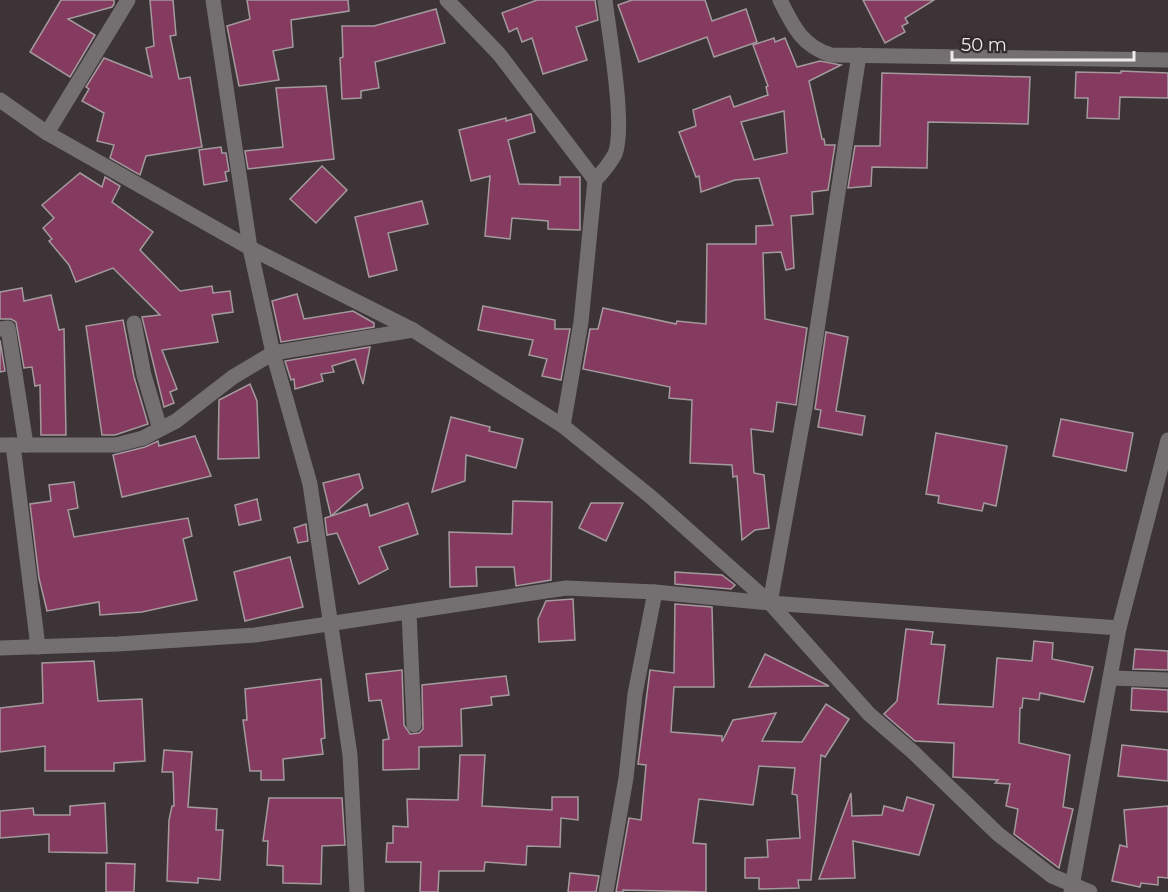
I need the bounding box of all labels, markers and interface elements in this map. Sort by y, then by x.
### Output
scale bar [952,24,1134,62]
text: 50 m [961,34,1007,56]

